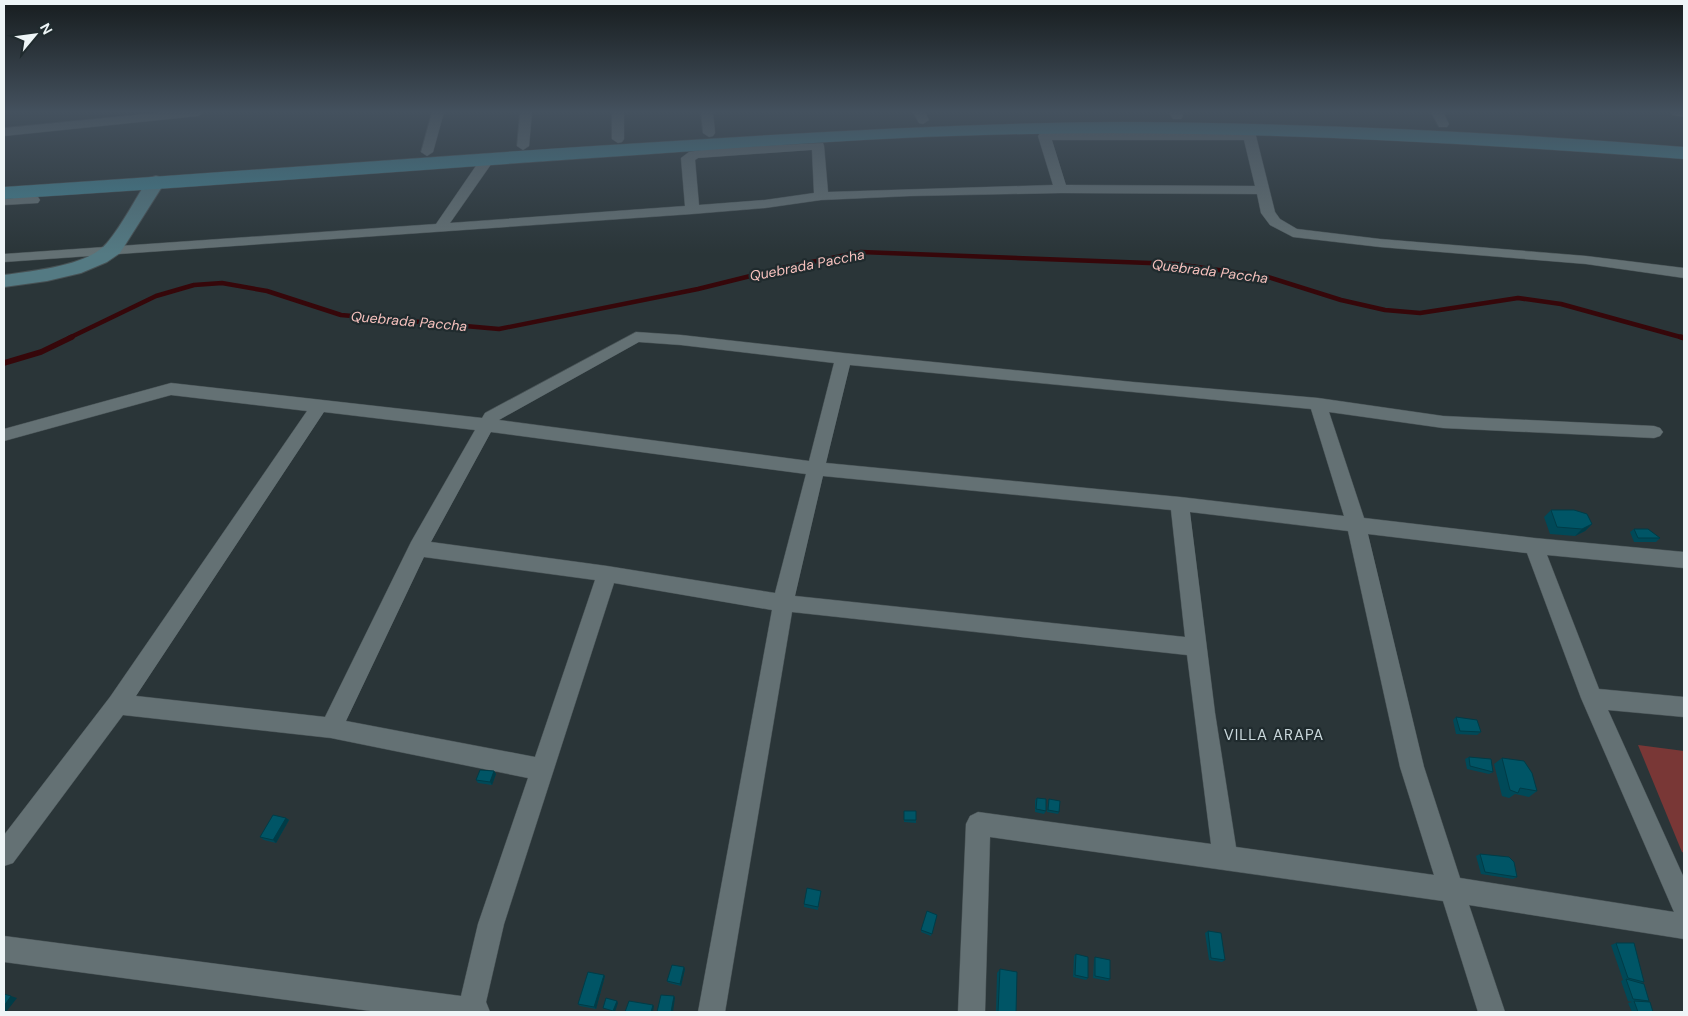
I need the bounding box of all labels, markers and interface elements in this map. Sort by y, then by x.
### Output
north arrow [10,10,60,60]
text: N [36,20,57,38]
water label: Quebrada Paccha [748,245,866,285]
water label: Quebrada Paccha [1151,255,1269,287]
water label: Quebrada Paccha [350,307,468,335]
district label: VILLA ARAPA [1224,725,1324,745]

